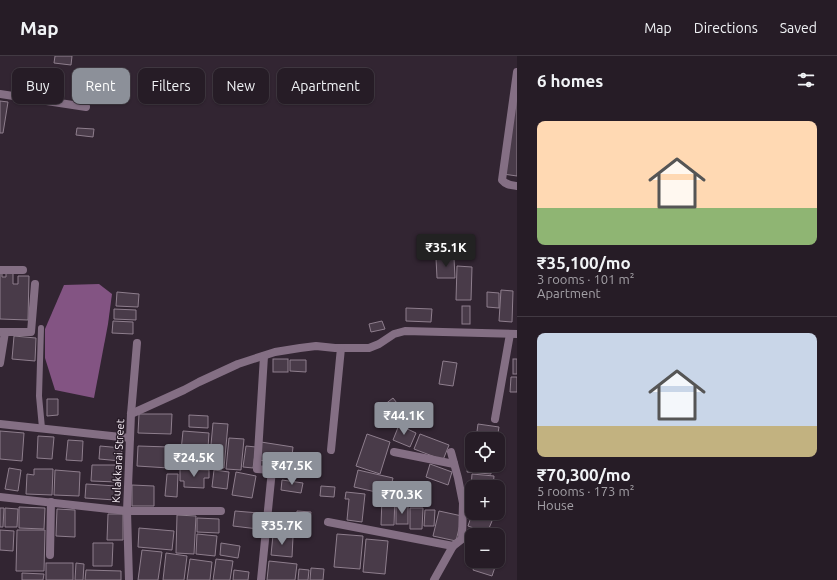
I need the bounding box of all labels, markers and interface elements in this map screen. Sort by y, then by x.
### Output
text: Map [20,17,59,39]
text: Map [644,20,672,36]
text: Directions [694,20,758,36]
text: Saved [780,20,817,36]
chip: Buy [12,68,64,104]
chip: Rent [72,68,130,104]
chip: Filters [138,68,205,104]
chip: New [213,68,269,104]
chip: Apartment [277,68,374,104]
icon: filters [795,69,817,91]
text: 6 homes [537,71,603,90]
icon: home [641,147,713,219]
pin: ₹35.1K [413,234,479,268]
text: ₹35.1K [425,240,467,254]
text: ₹35,100/mo [537,253,631,272]
text: 3 rooms · 101 m² [537,272,634,286]
text: Apartment [537,286,601,300]
icon: home [641,359,713,431]
pin: ₹44.1K [371,402,437,436]
text: ₹44.1K [383,408,425,422]
street label: Kulakkarai Street [110,418,126,503]
map controls [465,432,505,568]
button: locate [465,432,505,472]
pin: ₹24.5K [161,444,227,478]
text: ₹24.5K [173,450,215,464]
pin: ₹47.5K [259,452,325,486]
text: ₹47.5K [271,458,313,472]
text: ₹70,300/mo [537,465,631,484]
button: + [465,480,505,520]
pin: ₹70.3K [369,481,435,515]
text: 5 rooms · 173 m² [537,484,634,498]
text: ₹70.3K [381,487,423,501]
text: House [537,498,574,512]
pin: ₹35.7K [249,512,315,546]
text: ₹35.7K [261,518,303,532]
button: − [465,528,505,568]

